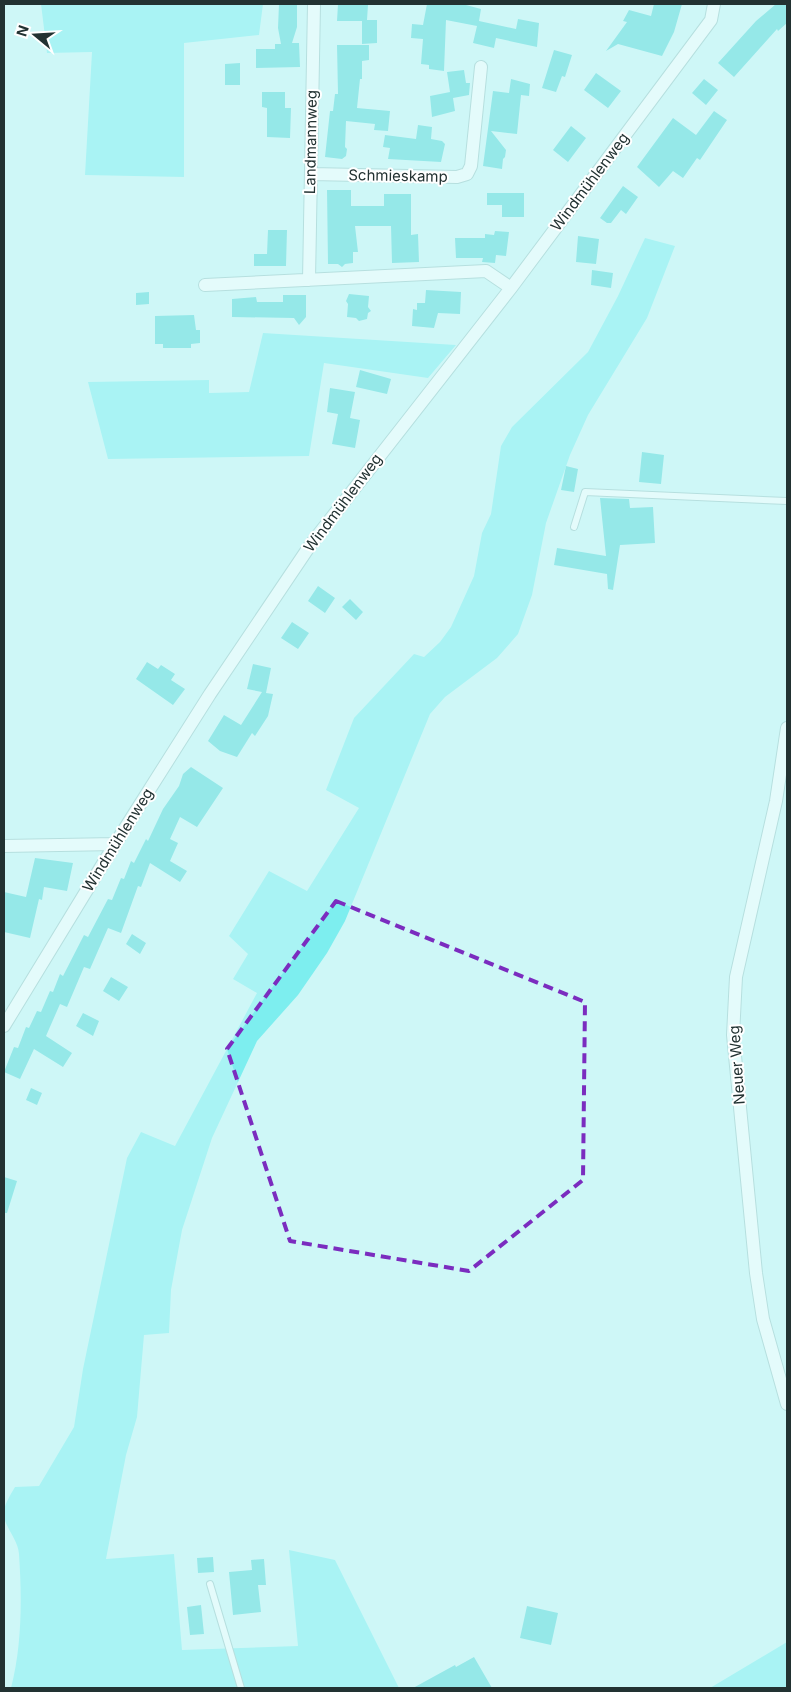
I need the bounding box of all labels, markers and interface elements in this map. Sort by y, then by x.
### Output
north arrow [10,10,60,60]
text: N [12,23,32,39]
street label: Landmannweg [300,90,321,194]
street label: Windmühlenweg [546,129,633,235]
street label: Schmieskamp [348,165,448,186]
street label: Windmühlenweg [299,450,386,556]
street label: Windmühlenweg [78,784,157,895]
street label: Neuer Weg [724,1025,749,1105]

